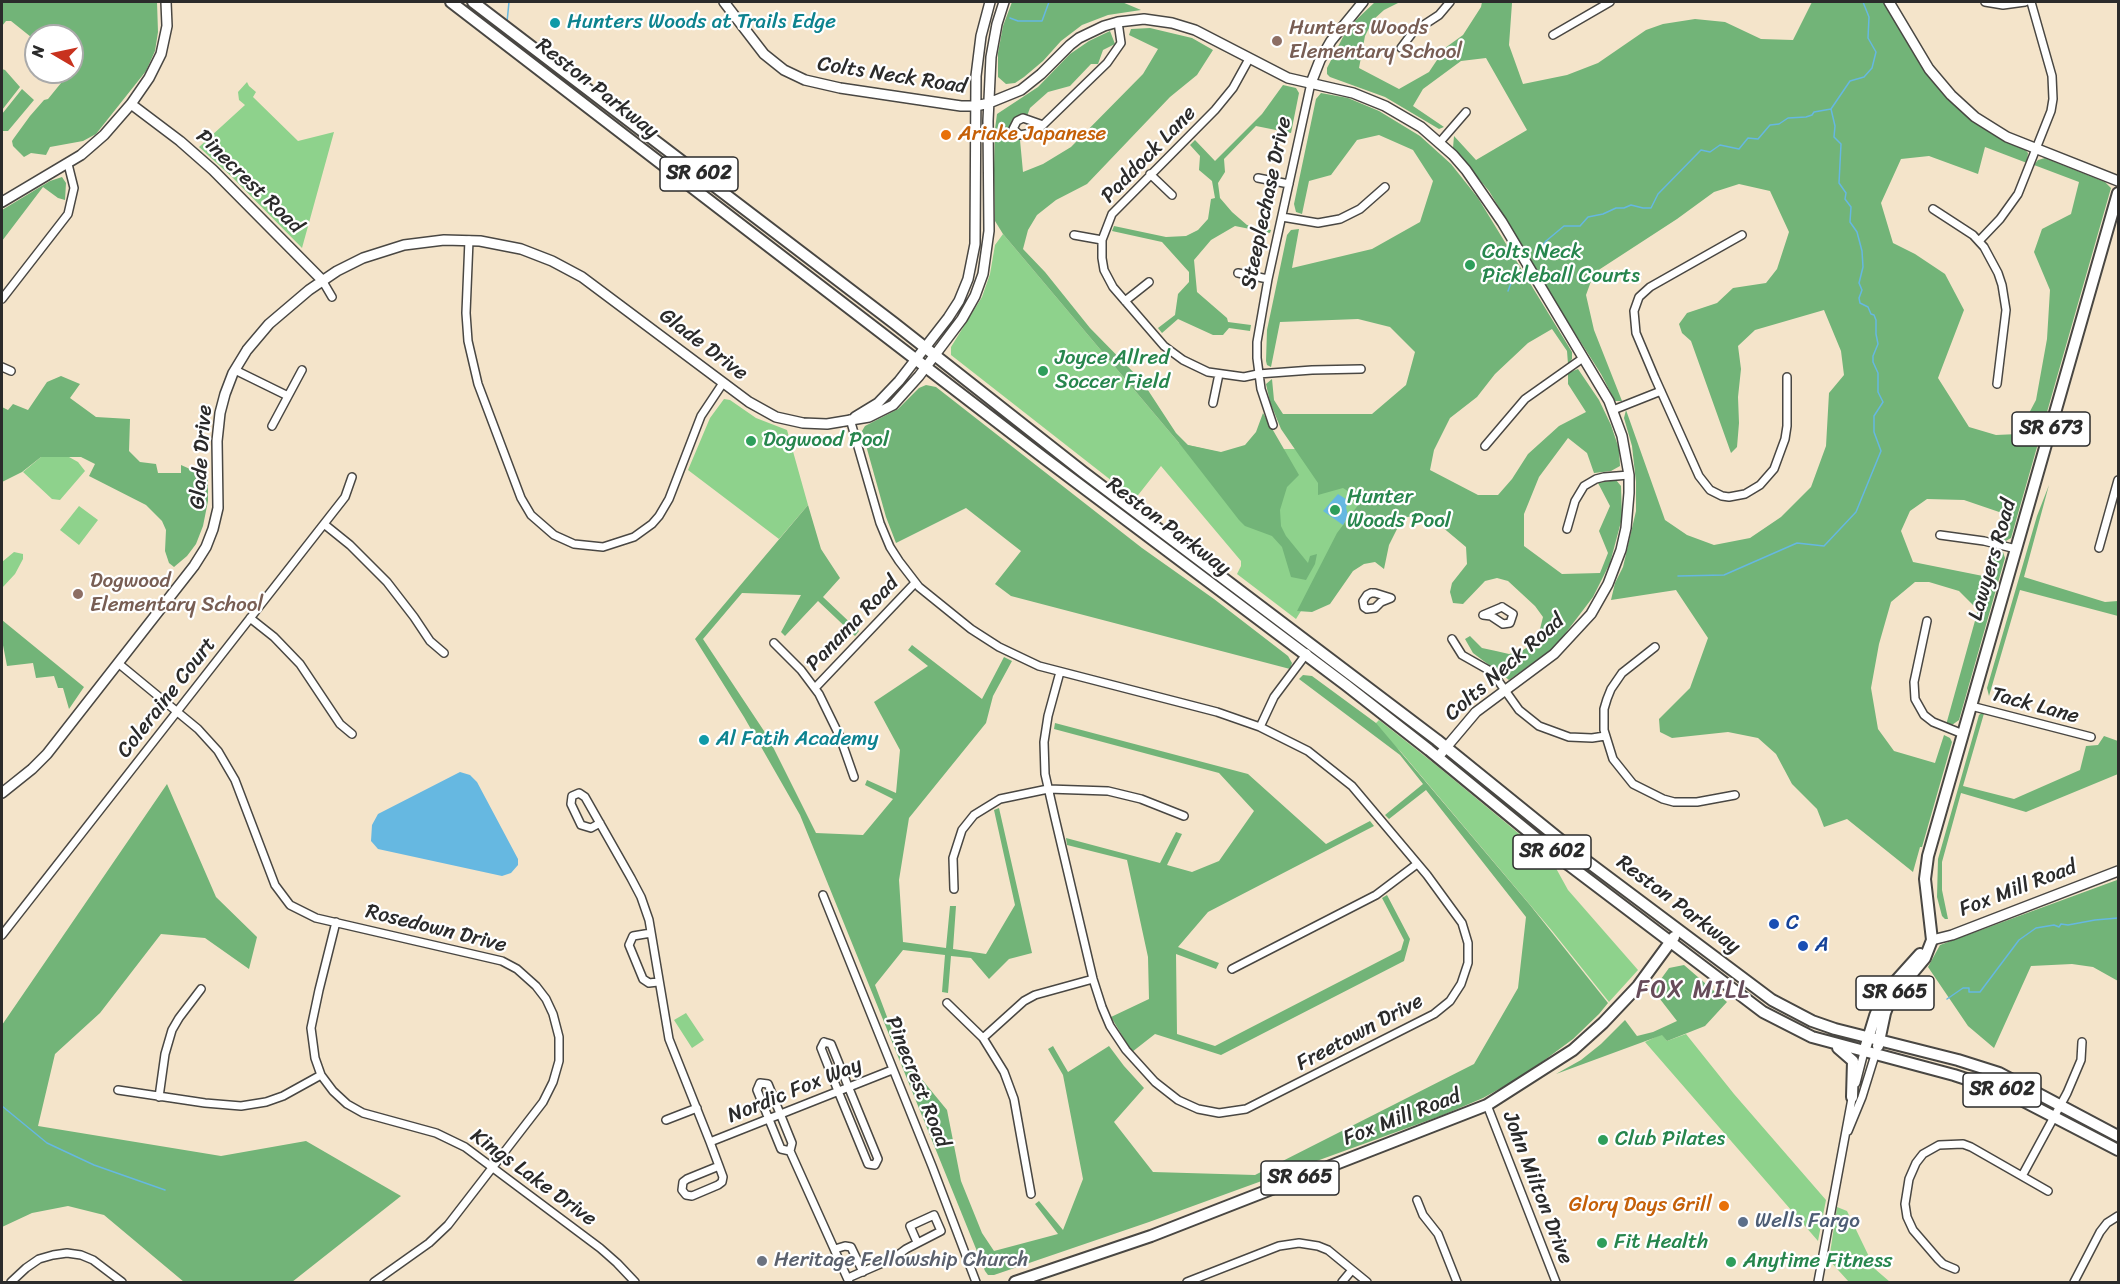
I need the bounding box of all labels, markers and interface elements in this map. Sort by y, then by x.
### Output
place label: Hunters Woods at Trails Edge [567,10,836,36]
marker: Hunters Woods at Trails Edge [548,16,562,30]
place label: Hunters Woods Elementary School [1289,16,1462,66]
north arrow [24,24,84,84]
street label: Reston Parkway [531,33,663,145]
marker: Hunters Woods Elementary School [1270,34,1284,48]
text: N [23,44,53,59]
street label: Colts Neck Road [816,52,968,100]
street label: Paddock Lane [1096,101,1202,209]
street label: Steeplechase Drive [1236,115,1298,291]
place label: Ariake Japanese [958,122,1106,148]
street label: Pinecrest Road [190,125,308,239]
marker: Ariake Japanese [939,128,953,142]
road number: SR 602 [660,157,738,191]
place label: Colts Neck Pickleball Courts [1482,240,1640,290]
marker: Colts Neck Pickleball Courts [1463,258,1477,272]
street label: Glade Drive [654,304,752,386]
place label: Joyce Allred Soccer Field [1055,346,1170,396]
marker: Joyce Allred Soccer Field [1036,364,1050,378]
street label: Glade Drive [186,404,218,510]
road number: SR 673 [2012,412,2090,446]
place label: Dogwood Pool [763,428,889,454]
marker: Dogwood Pool [744,434,758,448]
street label: Reston Parkway [1101,472,1235,582]
place label: Hunter Woods Pool [1347,485,1451,535]
street label: Lawyers Road [1964,496,2022,624]
marker: Hunter Woods Pool [1328,503,1342,517]
place label: Dogwood Elementary School [90,569,263,619]
street label: Panama Road [801,571,905,677]
marker: Dogwood Elementary School [71,587,85,601]
street label: Colts Neck Road [1440,609,1570,727]
street label: Coleraine Court [112,633,222,763]
street label: Tack Lane [1988,682,2082,730]
place label: Al Fatih Academy [716,727,878,753]
marker: Al Fatih Academy [697,733,711,747]
road number: SR 602 [1513,835,1591,869]
street label: Reston Parkway [1611,850,1745,960]
street label: Fox Mill Road [1956,855,2080,923]
street label: Rosedown Drive [363,899,509,959]
place label: C [1786,911,1799,937]
marker: C [1767,917,1781,931]
place label: A [1815,933,1829,959]
marker: A [1796,939,1810,953]
road number: SR 665 [1856,976,1934,1010]
district label: FOX MILL [1636,977,1750,1005]
street label: Freetown Drive [1292,989,1428,1077]
street label: Pinecrest Road [879,1013,955,1151]
street label: Nordic Fox Way [724,1053,866,1129]
road number: SR 602 [1963,1073,2041,1107]
street label: Fox Mill Road [1340,1084,1464,1152]
street label: John Milton Drive [1496,1108,1578,1268]
street label: Kings Lake Drive [465,1124,601,1232]
place label: Club Pilates [1615,1127,1725,1153]
marker: Club Pilates [1596,1133,1610,1147]
road number: SR 665 [1261,1161,1339,1195]
place label: Glory Days Grill [1569,1193,1712,1219]
marker: Glory Days Grill [1717,1199,1731,1213]
place label: Wells Fargo [1755,1209,1860,1235]
marker: Wells Fargo [1736,1215,1750,1229]
place label: Fit Health [1614,1230,1708,1256]
marker: Fit Health [1595,1236,1609,1250]
place label: Heritage Fellowship Church [774,1248,1028,1274]
place label: Anytime Fitness [1743,1249,1892,1275]
marker: Heritage Fellowship Church [755,1254,769,1268]
marker: Anytime Fitness [1724,1255,1738,1269]

